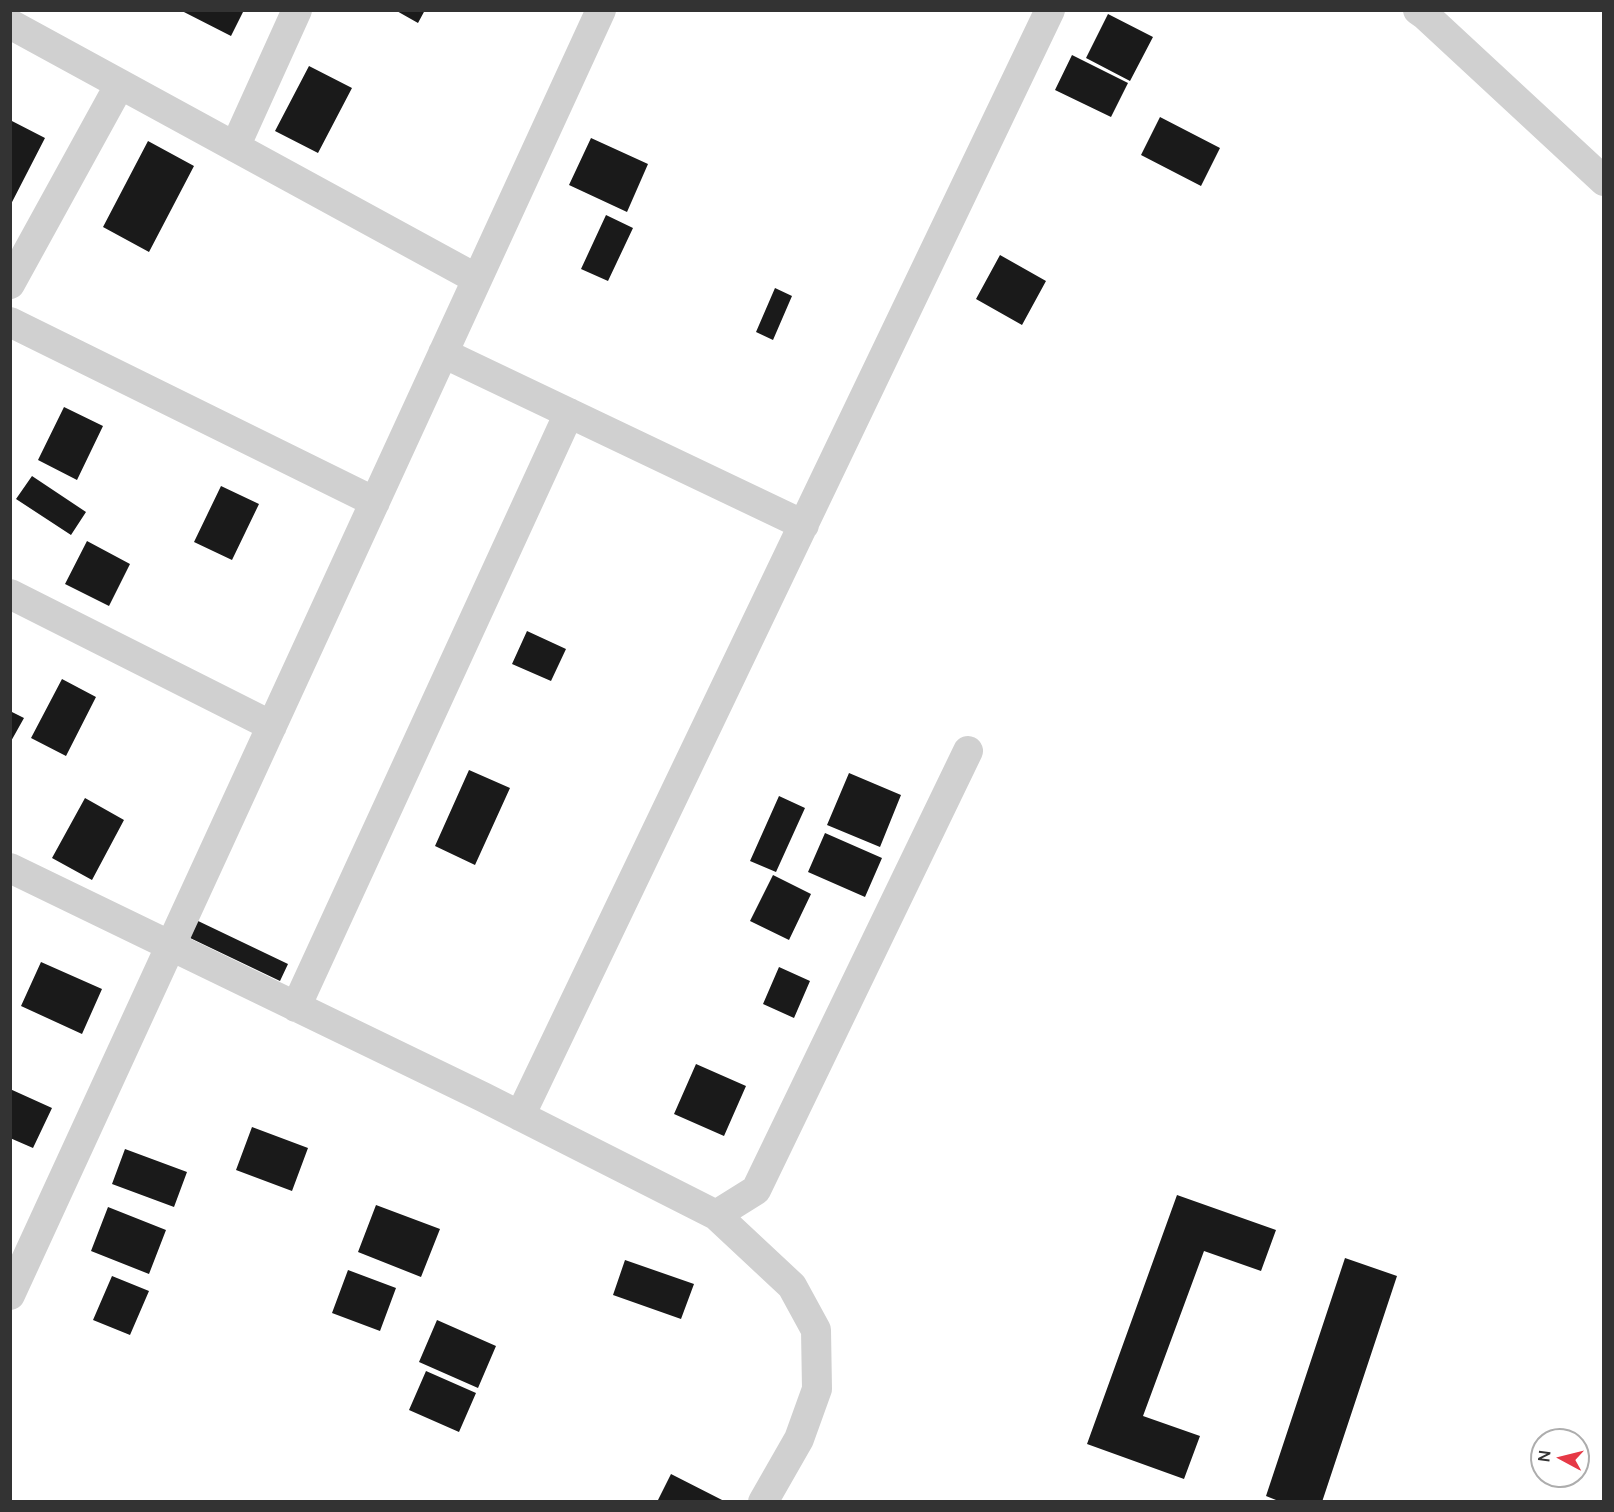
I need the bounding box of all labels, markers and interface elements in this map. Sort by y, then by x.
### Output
north arrow [1530,1428,1590,1488]
text: N [1533,1449,1556,1463]

